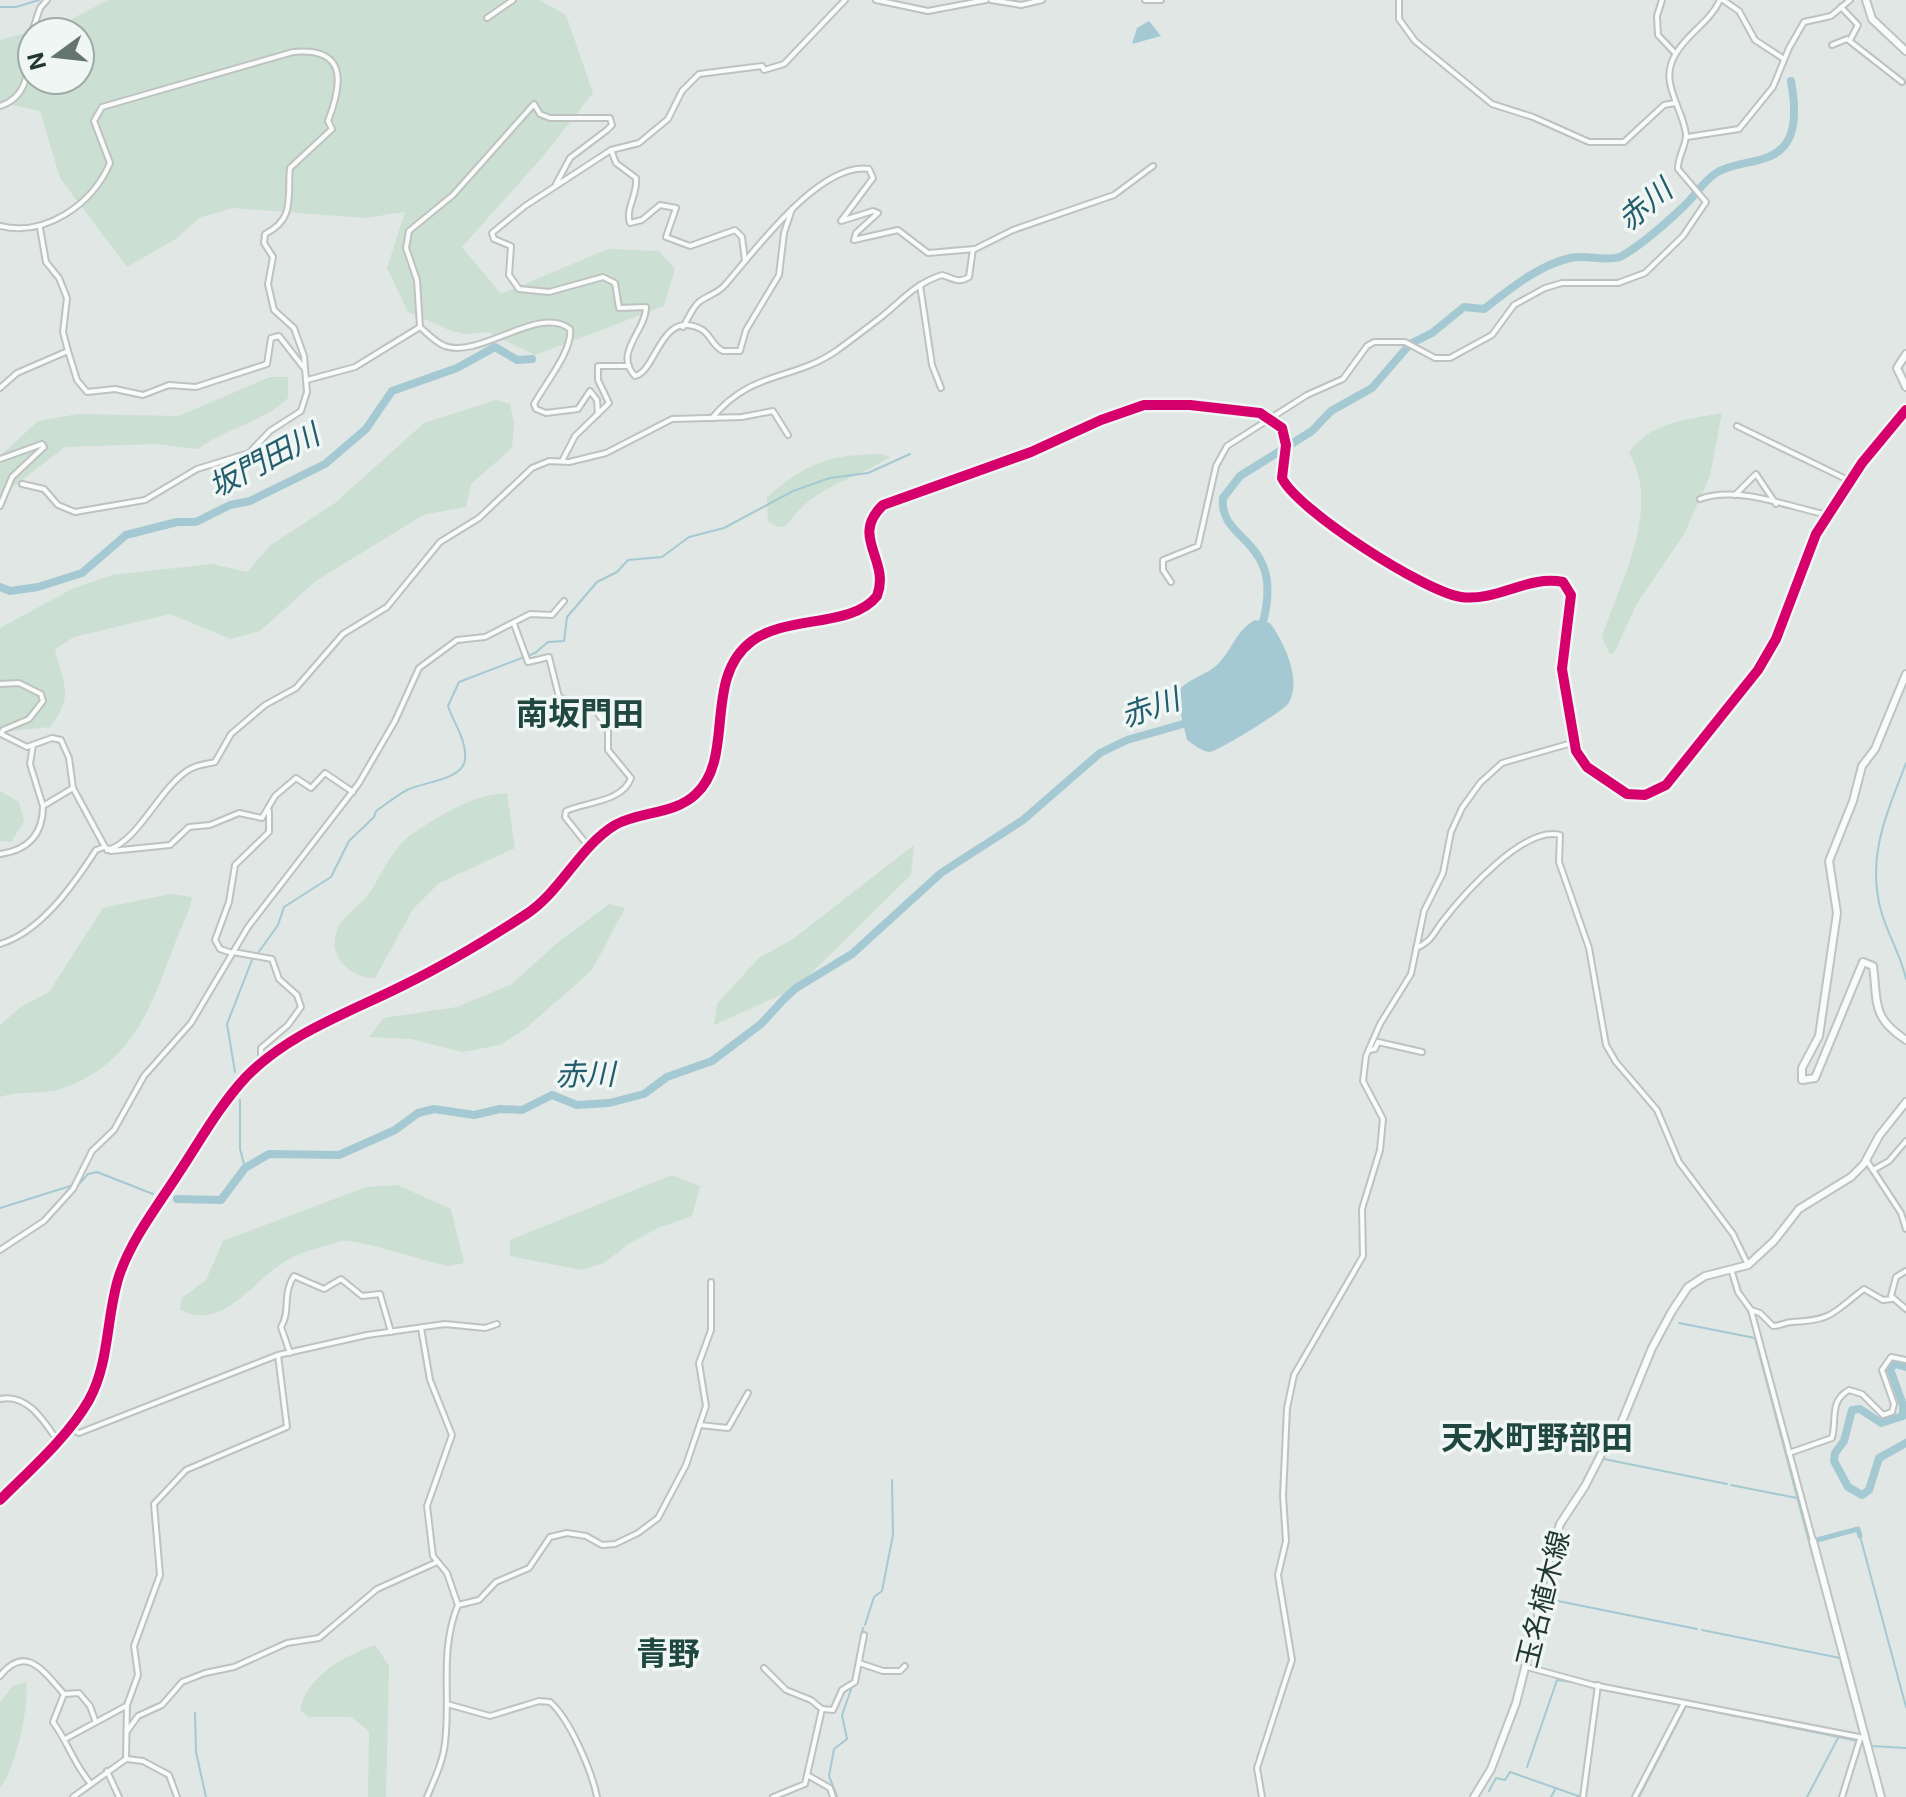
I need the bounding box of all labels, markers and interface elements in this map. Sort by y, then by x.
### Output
north arrow [16,16,96,96]
text: N [22,50,51,73]
water label: 赤川 [1610,169,1681,237]
water label: 坂門田川 [202,415,328,504]
water label: 赤川 [1115,679,1187,734]
district label: 南坂門田 [516,694,644,733]
water label: 赤川 [555,1055,618,1093]
district label: 天水町野部田 [1441,1418,1633,1457]
street label: 玉名植木線 [1510,1527,1576,1671]
district label: 青野 [636,1634,700,1673]

